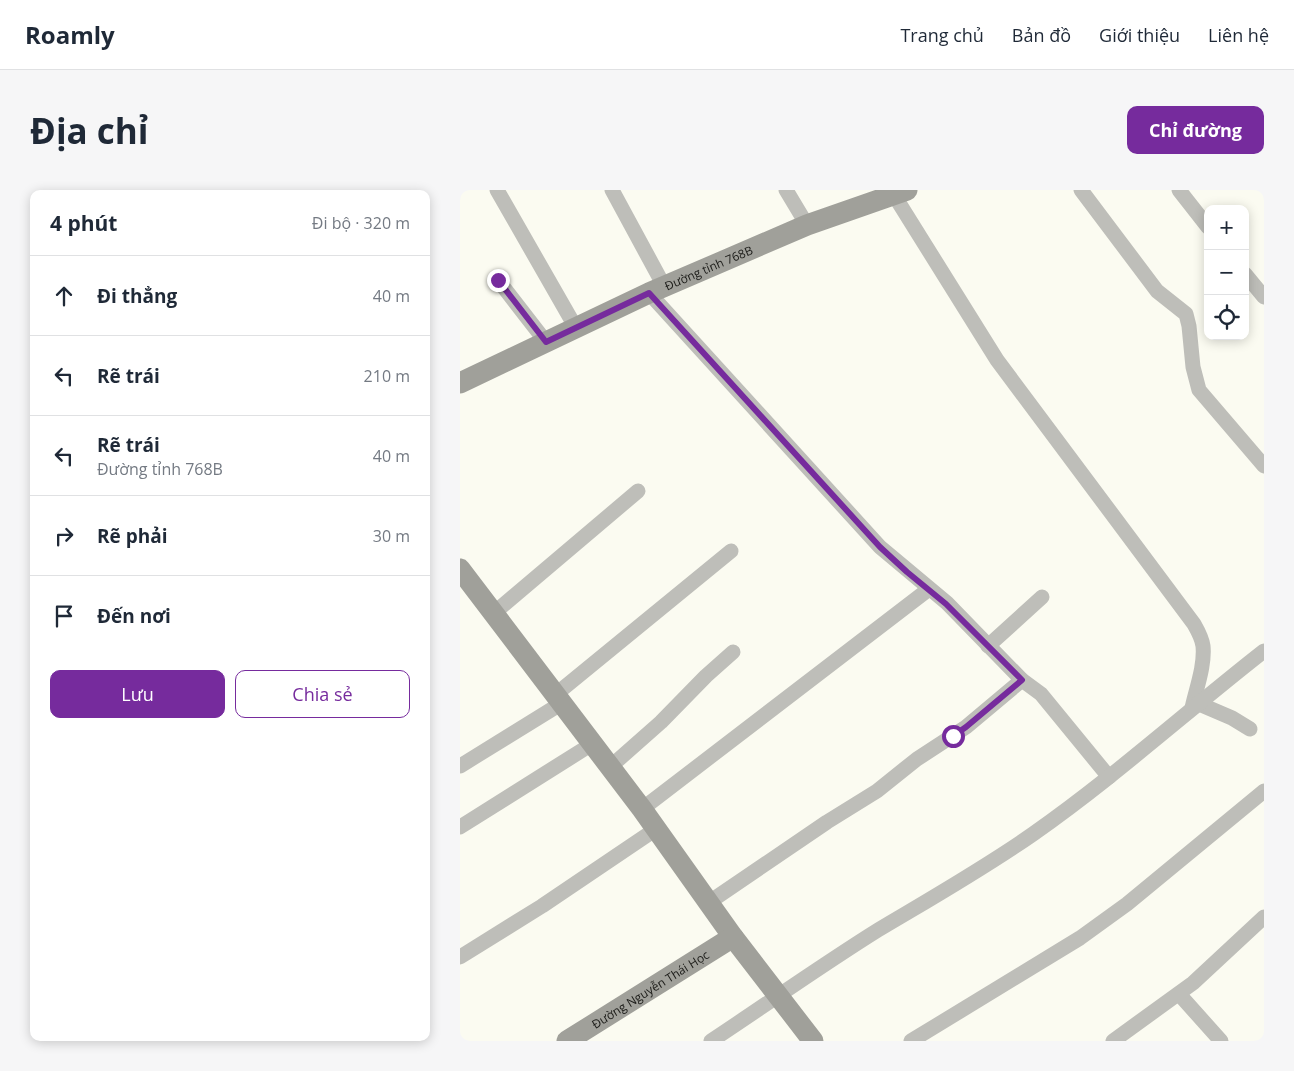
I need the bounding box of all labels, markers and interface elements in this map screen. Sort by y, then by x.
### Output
text: Roamly [25,18,115,51]
text: Trang chủ [900,23,984,47]
text: Bản đồ [1012,23,1071,47]
text: Giới thiệu [1099,23,1180,47]
text: Liên hệ [1208,23,1269,47]
button: Chỉ đường [1127,106,1264,154]
text: Địa chỉ [30,107,149,154]
map controls [1204,205,1249,340]
button: + [1204,205,1249,250]
text: 4 phút [50,209,117,237]
text: Đi bộ · 320 m [312,212,410,234]
street label: Đường tỉnh 768B [662,241,755,294]
button: − [1204,250,1249,295]
route end [487,269,510,292]
icon: ahead [50,282,78,310]
text: Đi thẳng [97,283,177,309]
text: 40 m [373,285,410,307]
button: locate [1204,295,1249,340]
icon: left [50,362,78,390]
text: Rẽ trái [97,363,160,389]
text: 210 m [364,365,410,387]
text: Rẽ trái [97,432,160,458]
icon: left [50,442,78,470]
text: 40 m [373,445,410,467]
text: Đường tỉnh 768B [97,458,223,480]
icon: right [50,522,78,550]
text: Rẽ phải [97,523,168,549]
text: 30 m [373,525,410,547]
icon: arrive [50,602,78,630]
text: Đến nơi [97,603,171,629]
button: Lưu [50,670,225,718]
button: Chia sẻ [235,670,410,718]
route start [942,725,965,748]
street label: Đường Nguyễn Thái Học [588,946,712,1032]

